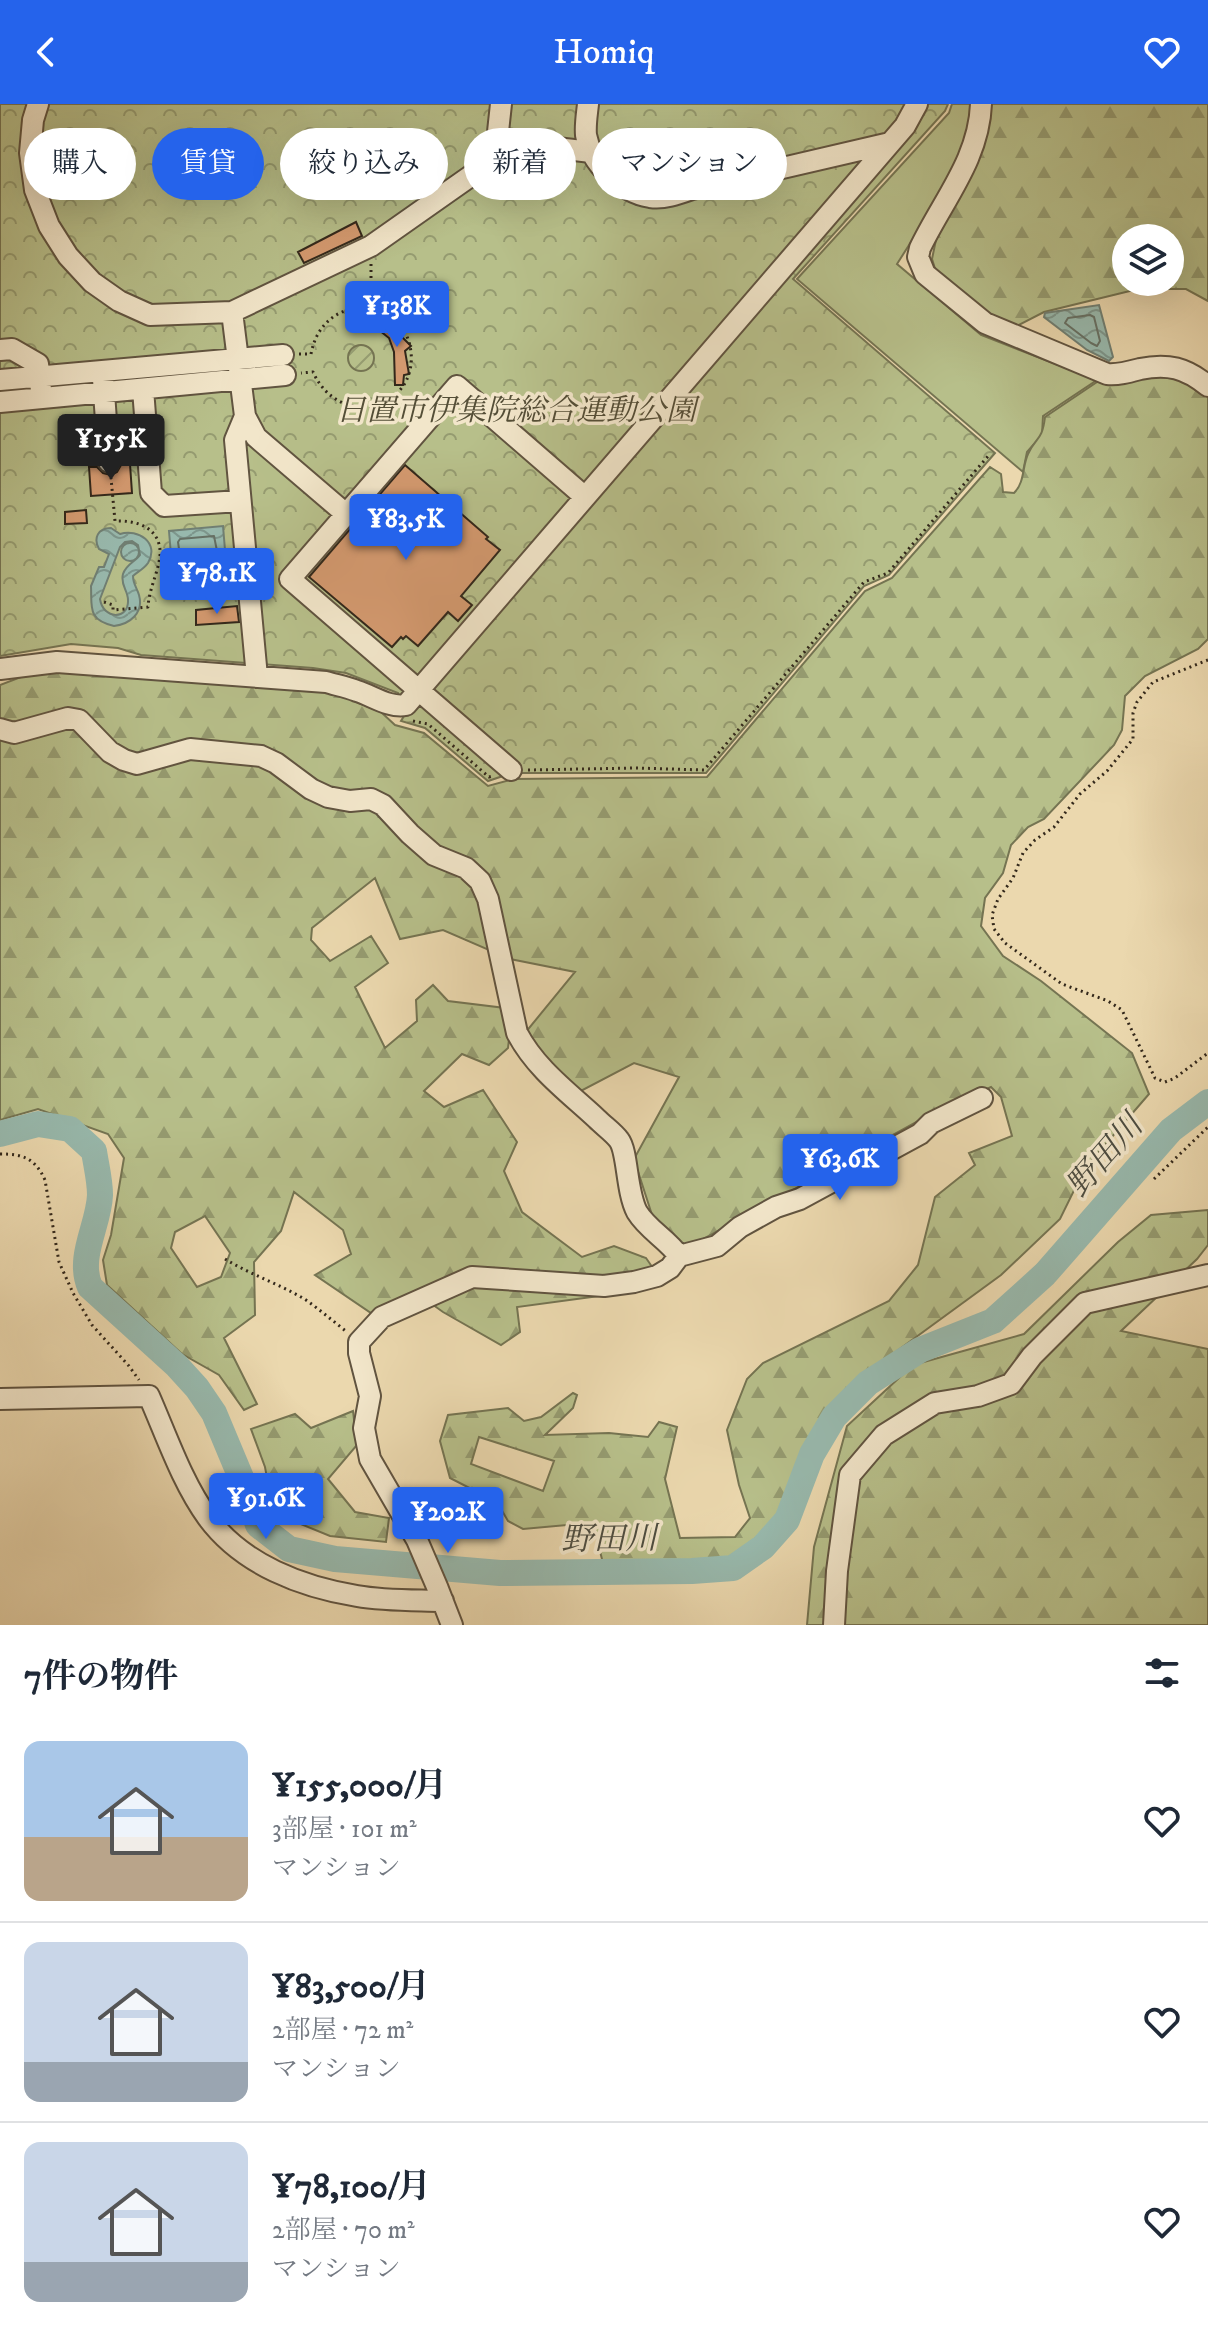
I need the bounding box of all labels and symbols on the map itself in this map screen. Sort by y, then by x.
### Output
pin: ¥138K [341,281,453,349]
park label: 日置市伊集院総合運動公園 [336,393,701,430]
pin: ¥155K [55,414,167,482]
pin: ¥83.5K [341,494,471,562]
pin: ¥78.1K [152,548,282,616]
water label: 野田川 [1059,1105,1154,1206]
pin: ¥63.6K [775,1134,905,1202]
pin: ¥91.6K [201,1473,331,1541]
pin: ¥202K [392,1487,504,1555]
water label: 野田川 [561,1519,660,1561]

